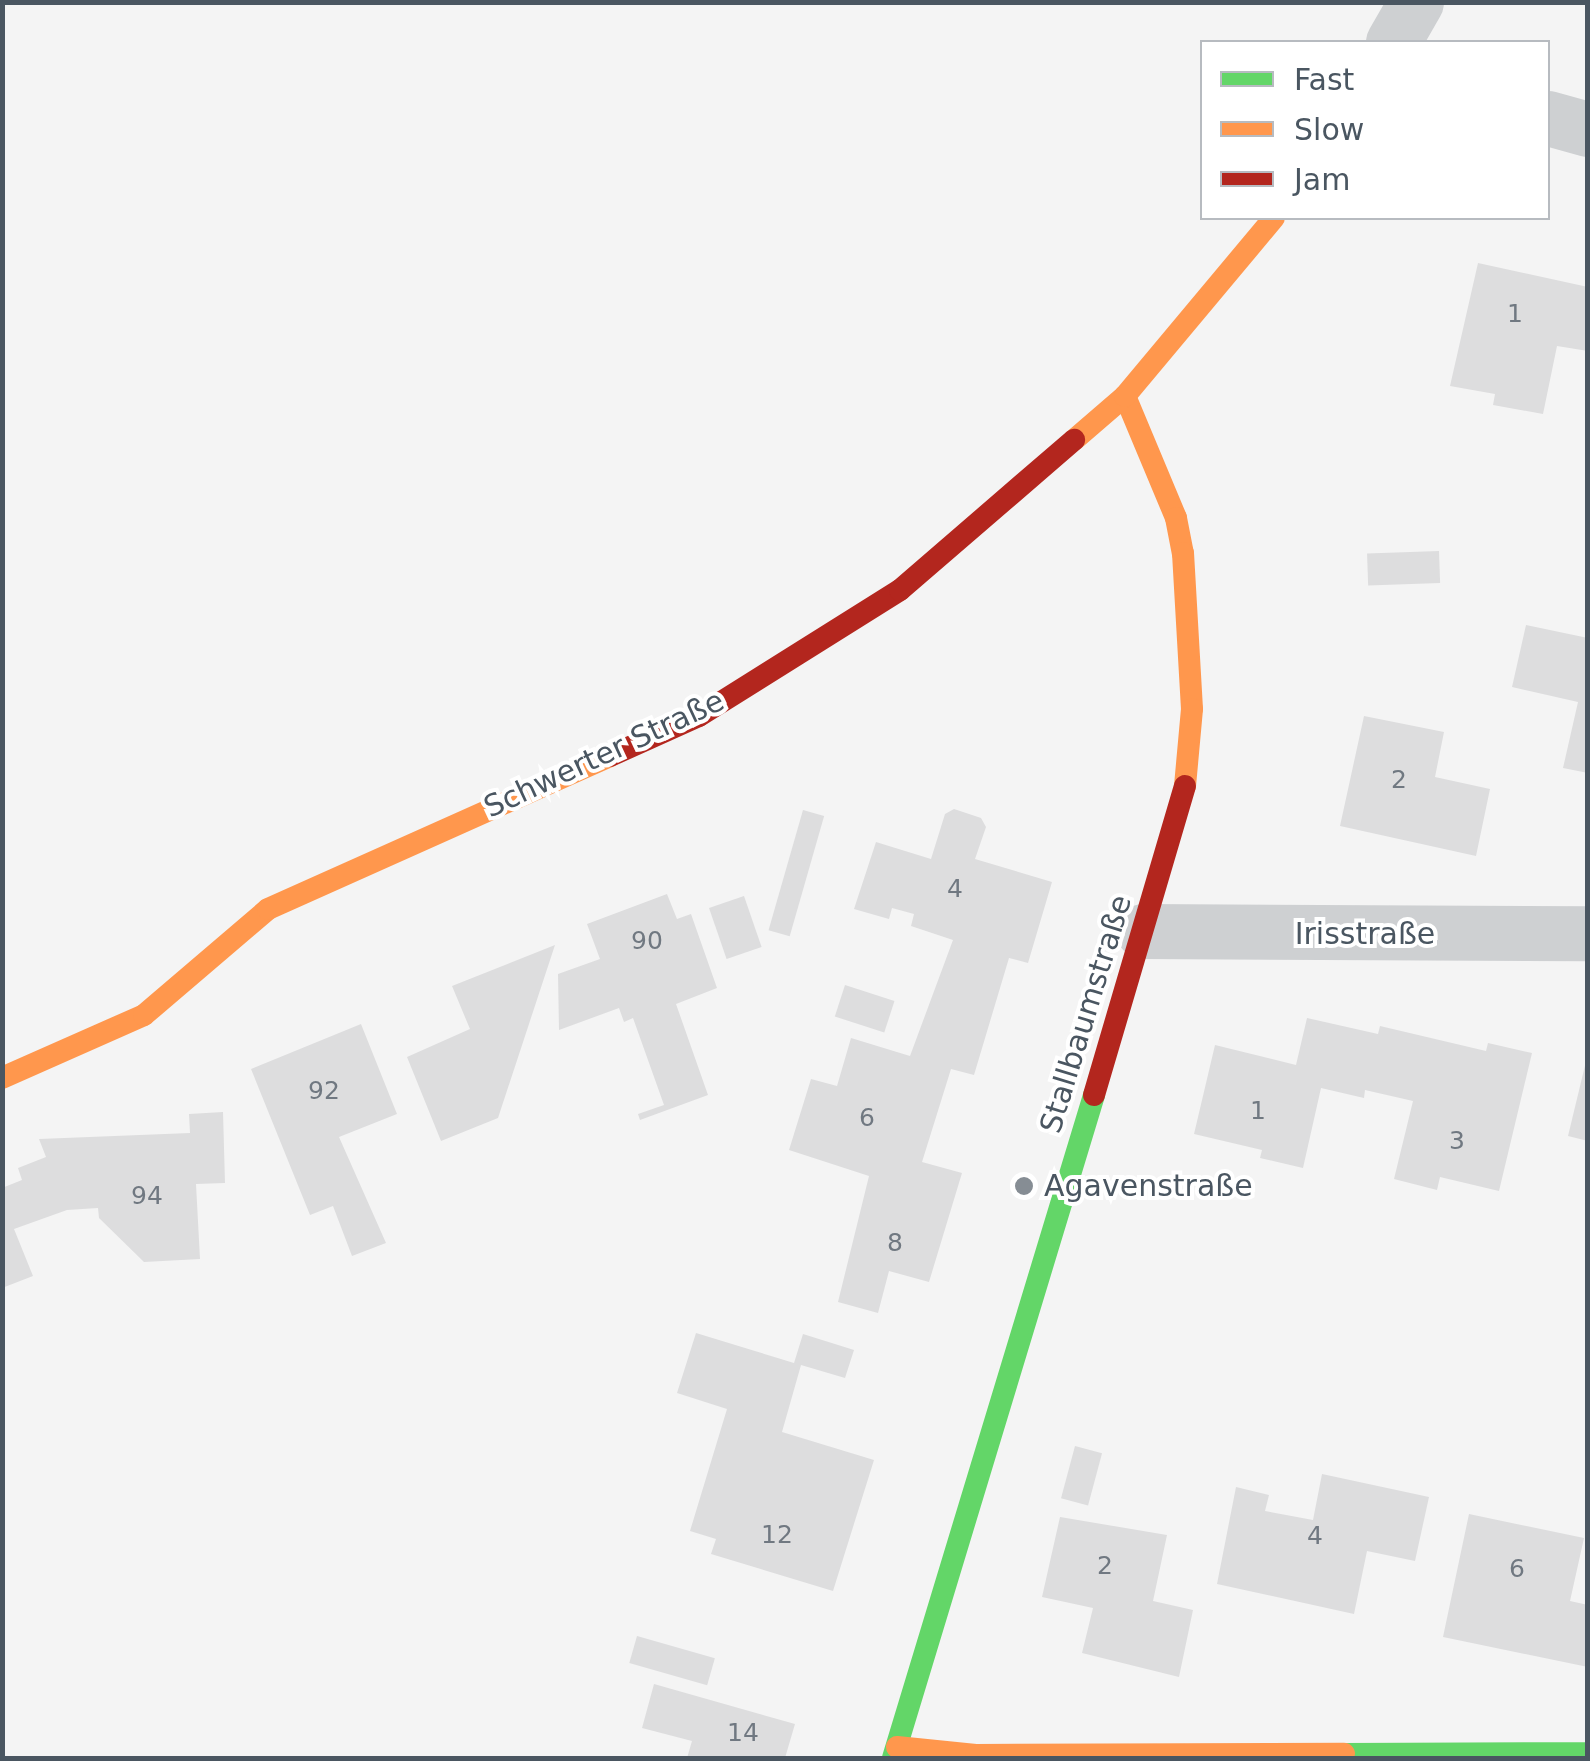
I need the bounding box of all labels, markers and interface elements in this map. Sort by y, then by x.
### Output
legend [1200,40,1550,220]
text: Fast [1294,62,1354,97]
text: Slow [1294,112,1364,147]
text: Jam [1294,162,1350,197]
house number: 1 [1507,299,1523,329]
street label: Schwerter Straße [478,683,730,825]
house number: 2 [1391,765,1407,795]
house number: 4 [947,874,963,904]
street label: Stallbaumstraße [1033,891,1139,1137]
street label: Irisstraße [1295,916,1435,952]
house number: 90 [631,926,663,956]
house number: 92 [308,1076,340,1106]
house number: 1 [1250,1096,1266,1126]
house number: 6 [859,1103,875,1133]
house number: 3 [1449,1126,1465,1156]
place label: Agavenstraße [1044,1168,1253,1204]
marker: Agavenstraße [1013,1175,1035,1197]
house number: 94 [131,1181,163,1211]
house number: 8 [887,1228,903,1258]
house number: 12 [761,1520,793,1550]
house number: 4 [1307,1521,1323,1551]
house number: 2 [1097,1551,1113,1581]
house number: 6 [1509,1554,1525,1584]
house number: 14 [727,1718,759,1748]

